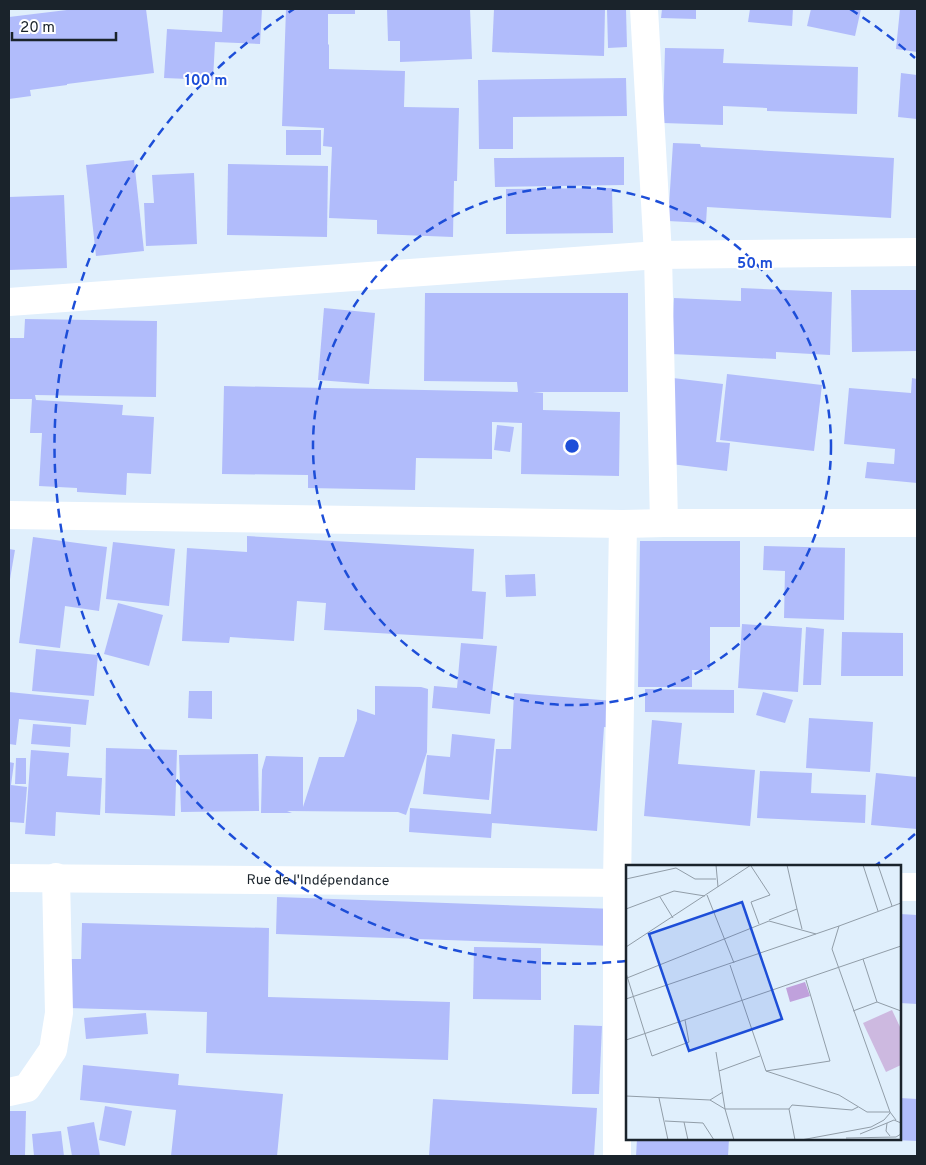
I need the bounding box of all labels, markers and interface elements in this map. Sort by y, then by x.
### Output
scale bar [12,10,116,42]
text: 20 m [20,19,55,38]
text: 100 m [185,72,227,91]
text: 50 m [737,255,773,274]
centre of rings [563,437,581,455]
inset map [626,865,901,1140]
street label: Rue de l'Indépendance [247,871,389,890]

